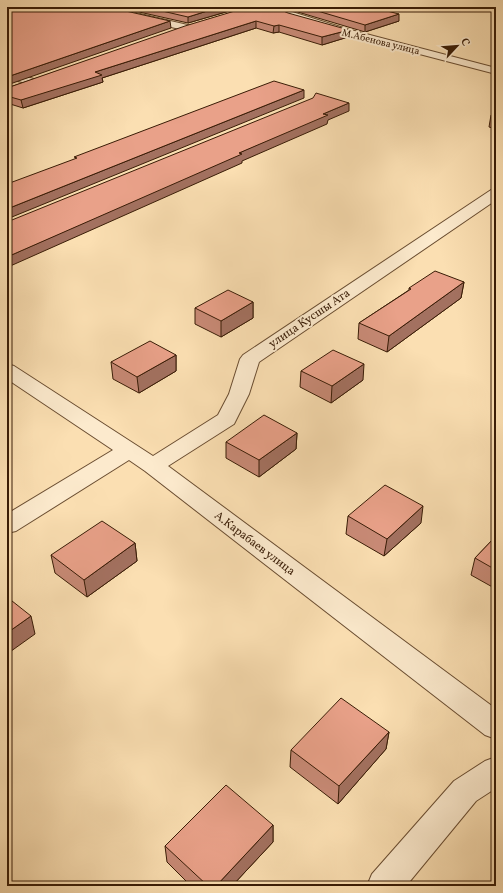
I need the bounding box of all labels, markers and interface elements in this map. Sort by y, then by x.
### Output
street label: М.Абенова улица [340,26,421,58]
north arrow [437,26,477,66]
text: С [456,36,473,49]
street label: улица Кусшы Ата [266,285,354,352]
street label: А.Карабаев улица [211,508,298,580]

